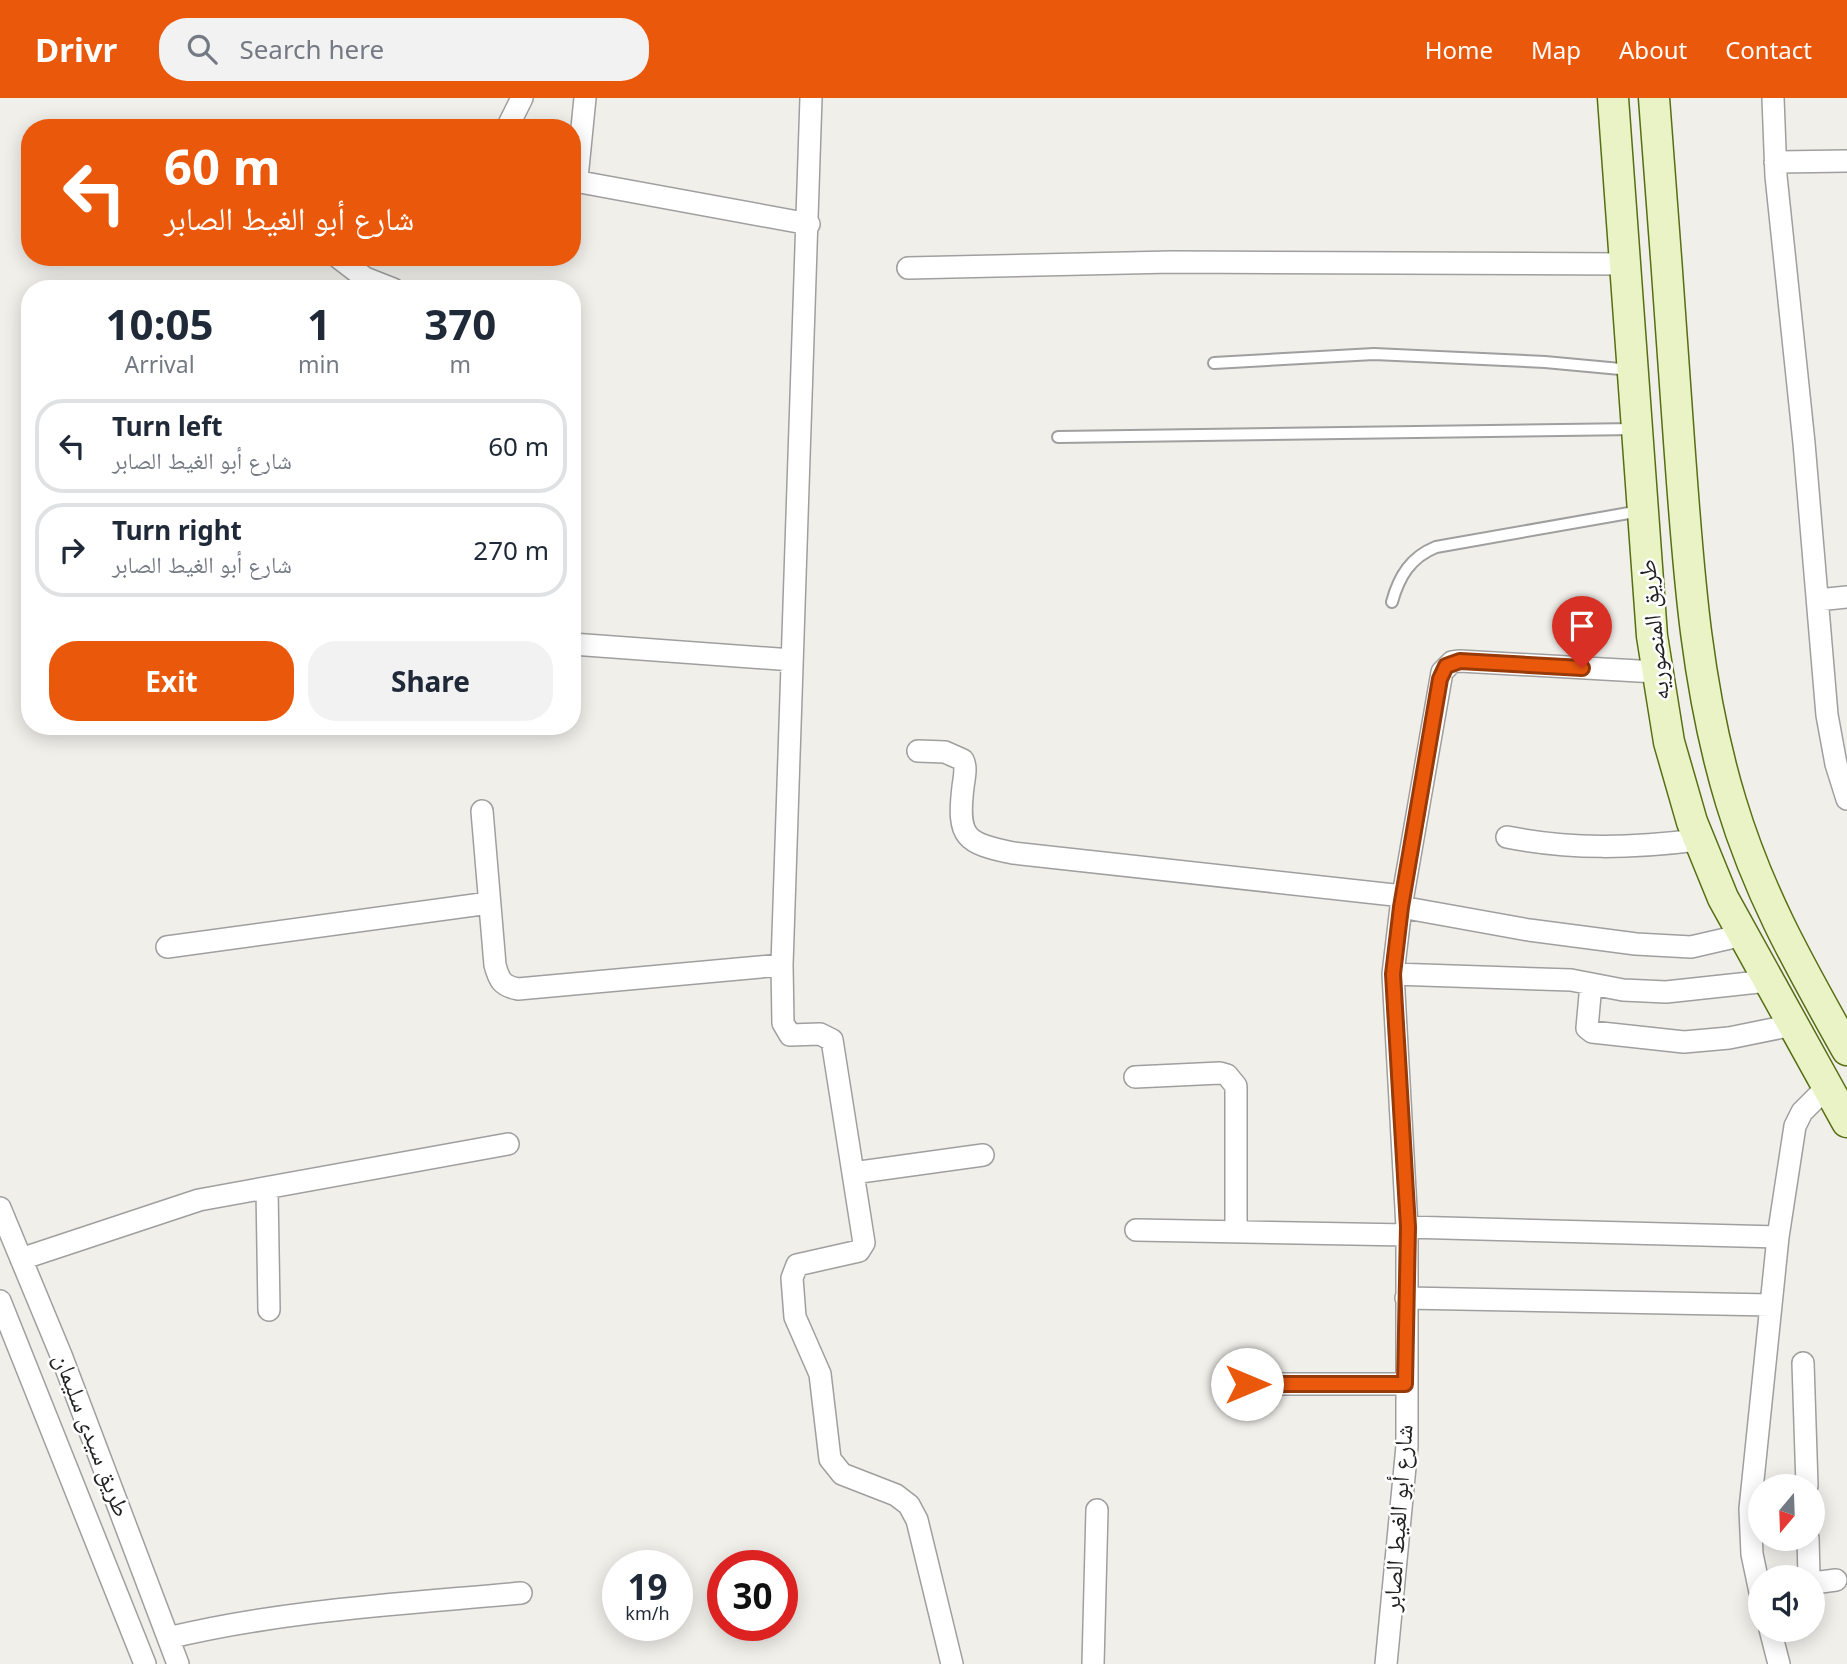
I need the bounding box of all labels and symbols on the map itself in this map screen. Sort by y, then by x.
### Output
street label: طريق المنصوريه [1629,558,1676,702]
pin [1552,596,1612,668]
position arrow [1210,1347,1284,1421]
street label: طريق سيدى سليمان [47,1348,140,1521]
street label: شارع أبو الغيط الصابر [1373,1423,1420,1614]
north arrow [1748,1474,1825,1550]
speed limit sign: 30 [707,1550,798,1641]

